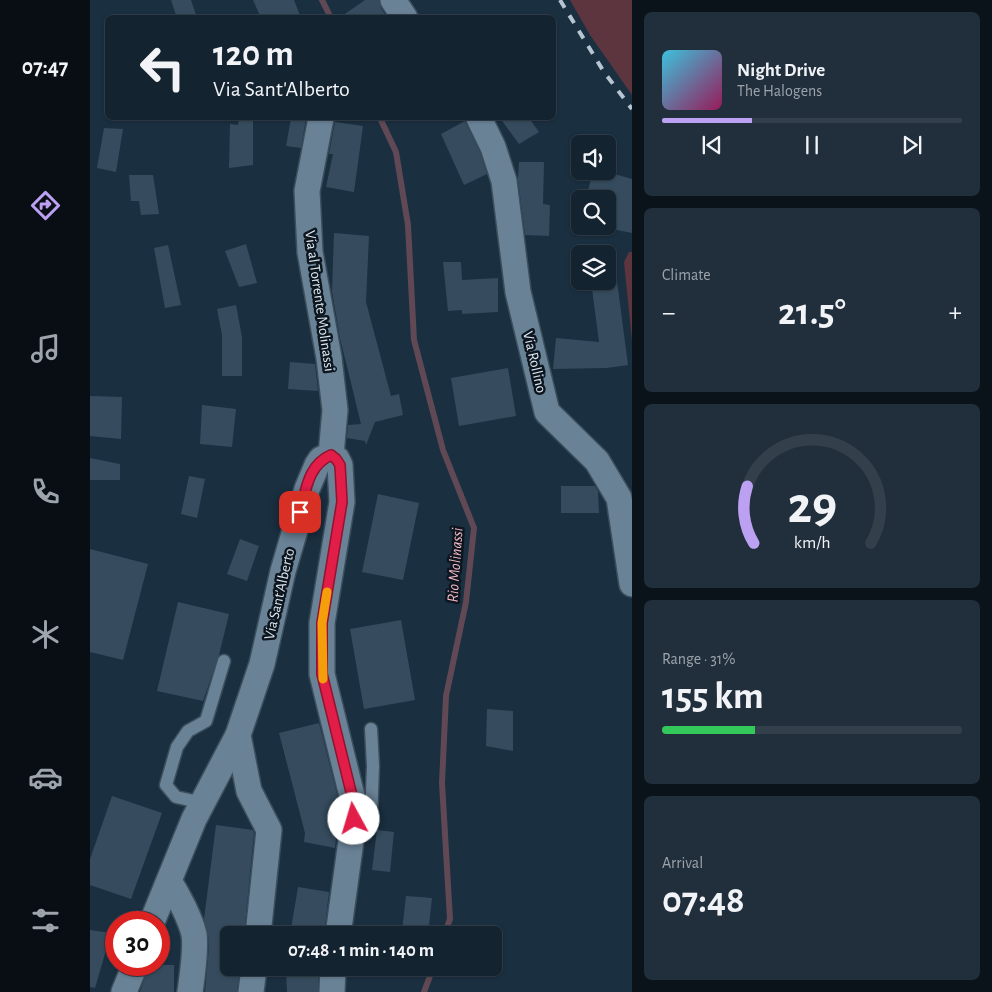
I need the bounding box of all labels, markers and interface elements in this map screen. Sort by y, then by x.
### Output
icon: left [130,35,195,100]
text: 120 m [213,37,294,72]
text: 07:47 [22,56,68,78]
text: Night Drive [737,61,825,80]
text: Via Sant'Alberto [213,78,350,100]
text: The Halogens [737,83,822,99]
icon: previous [698,131,726,159]
icon: pause [798,131,826,159]
icon: next [898,131,926,159]
map controls [571,135,616,290]
button: sound [571,135,616,180]
icon: directions [28,188,63,223]
button: search [571,190,616,235]
street label: Via al Torrente Molinassi [302,230,337,372]
button: layers [571,245,616,290]
text: Climate [662,267,711,283]
text: 21.5° [778,294,846,332]
text: − [662,299,675,327]
text: + [949,299,962,327]
street label: Via Rollino [520,330,549,394]
icon: music [28,331,63,366]
icon: phone [28,474,63,509]
text: 29 [787,480,837,532]
pin [279,491,321,533]
icon: arrive [286,498,314,526]
water label: Rio Molinassi [444,527,466,603]
text: km/h [794,534,830,552]
street label: Via Sant'Alberto [262,547,297,641]
icon: climate [28,617,63,652]
text: Range · 31% [662,651,735,667]
text: 155 km [662,678,764,716]
icon: car [28,760,63,795]
position arrow [327,792,379,844]
text: Arrival [662,855,703,871]
text: 07:48 [662,882,745,920]
icon: filters [28,903,63,938]
speed limit sign: 30 [105,911,170,976]
text: 07:48 · 1 min · 140 m [288,941,434,960]

